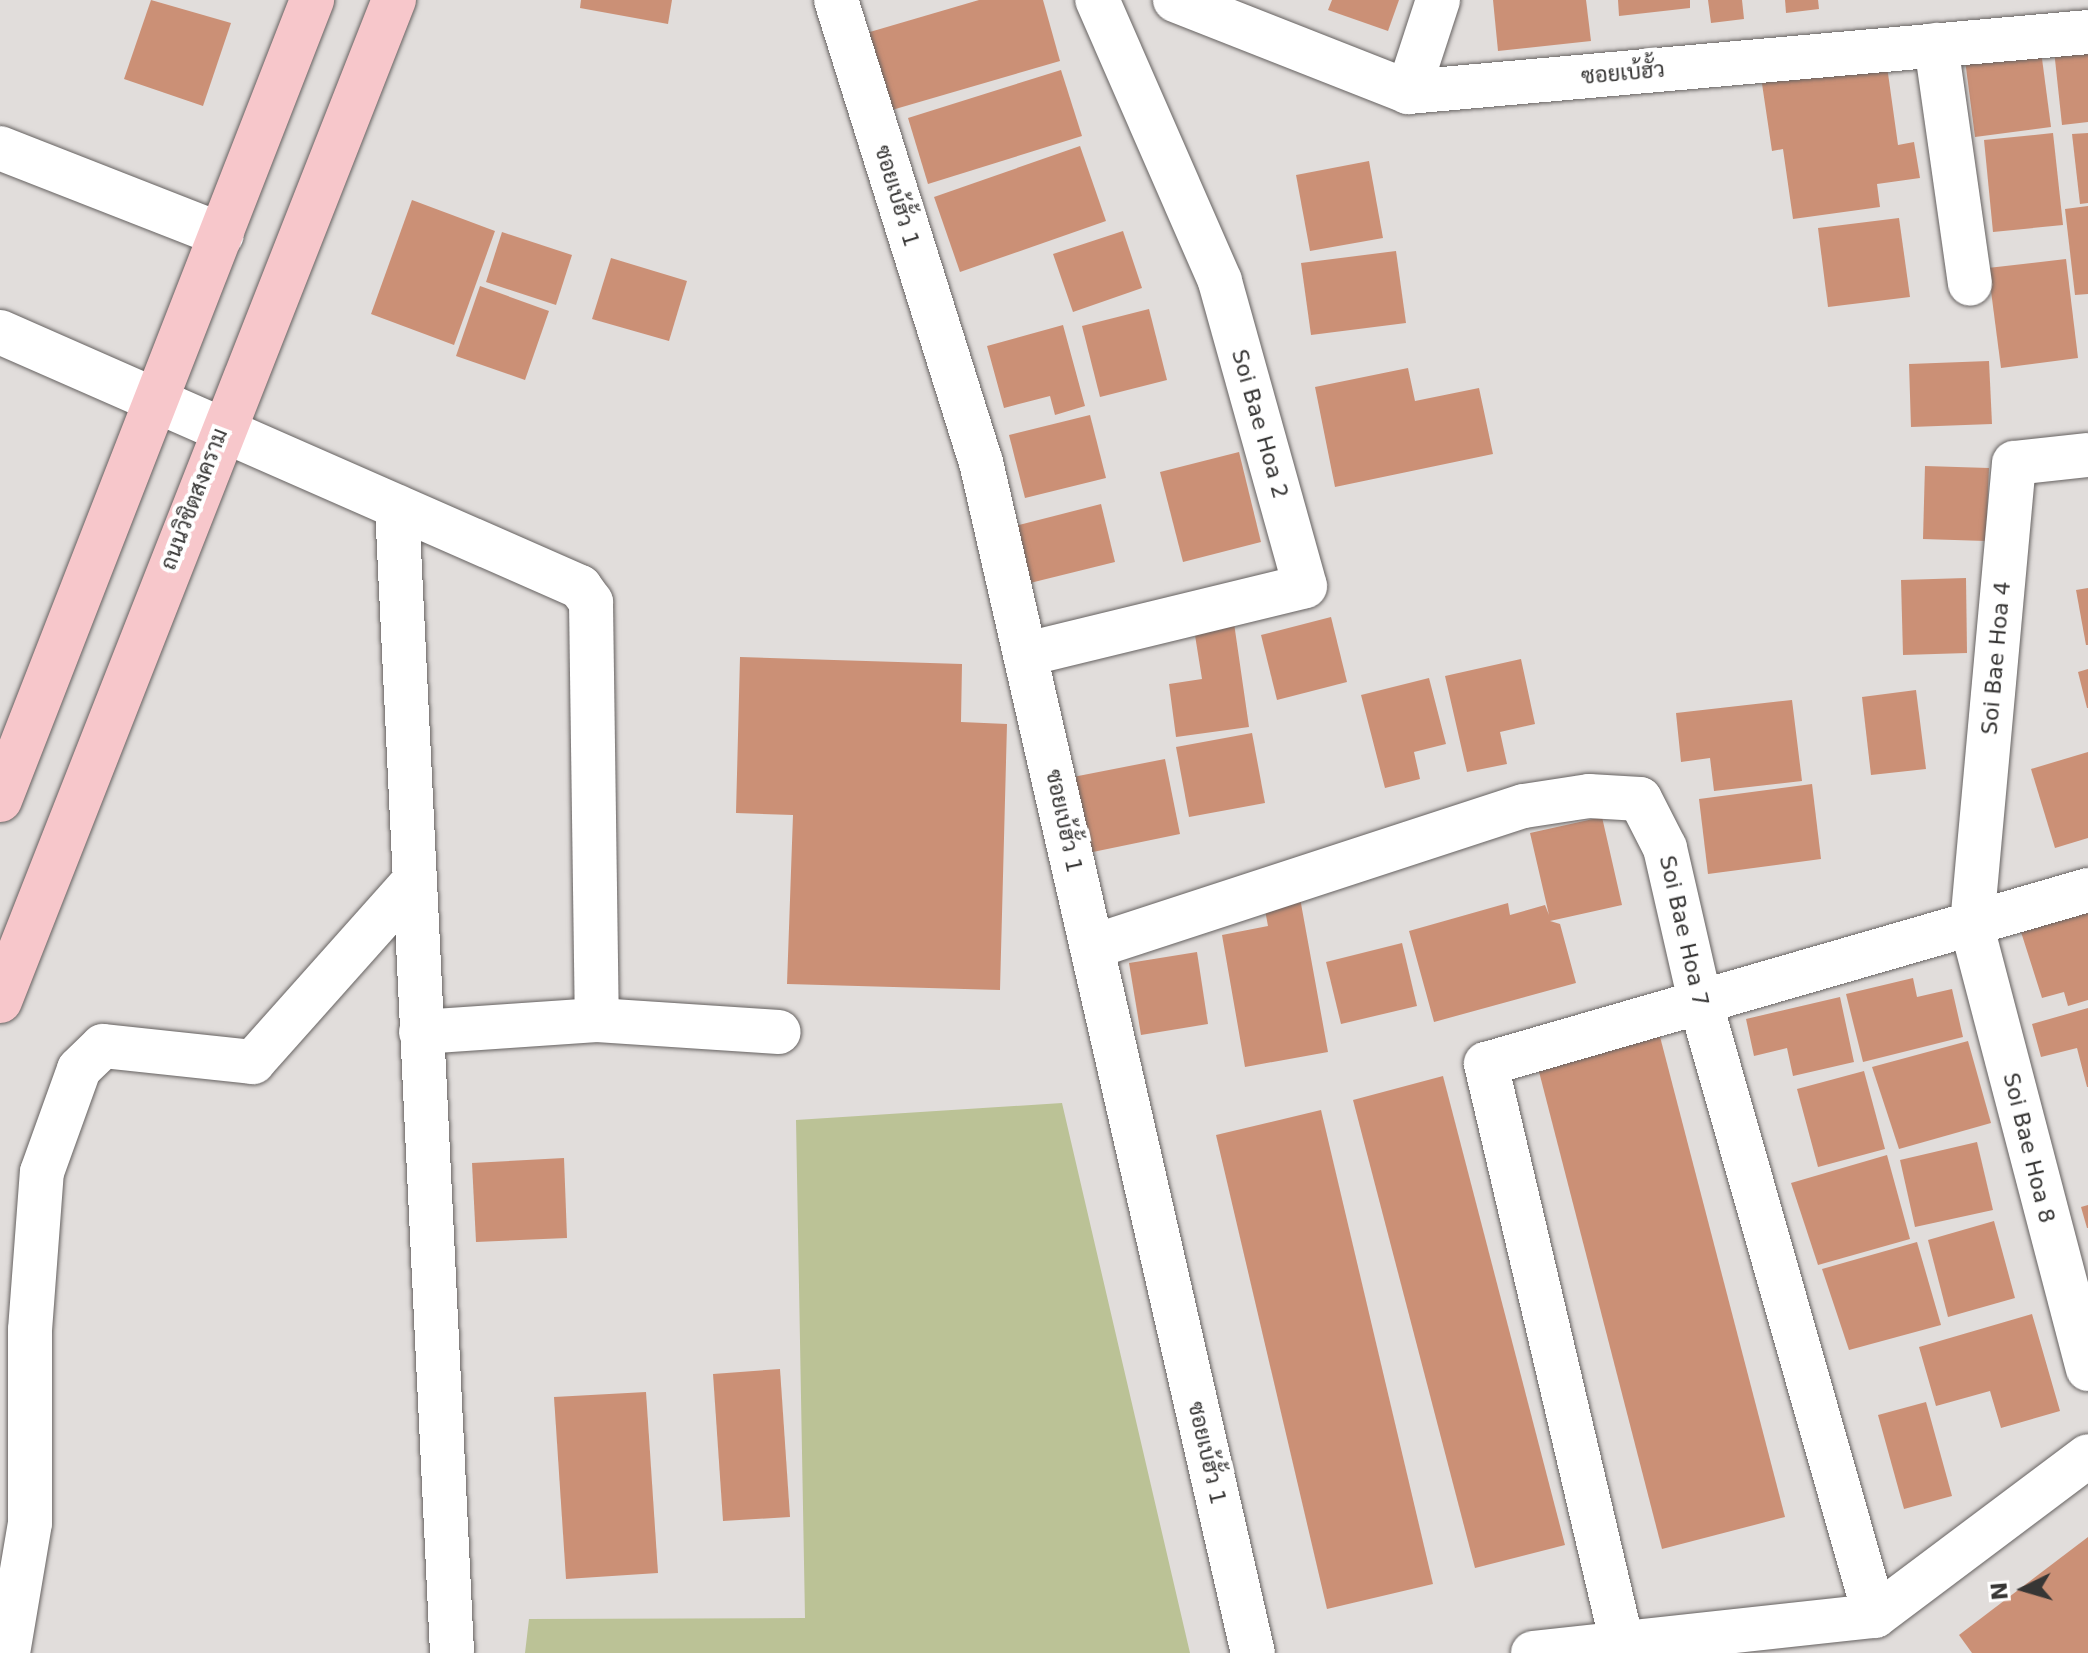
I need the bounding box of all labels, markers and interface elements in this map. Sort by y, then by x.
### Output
street label: ซอยเบ้ฮั้ว [1580,56,1666,90]
street label: ซอยเบ้ฮั้ว 1 [869,142,925,250]
street label: Soi Bae Hoa 2 [1226,346,1294,502]
street label: ถนนวิชิตสงคราม [155,424,233,574]
street label: Soi Bae Hoa 4 [1976,580,2016,736]
street label: ซอยเบ้ฮั้ว 1 [1040,767,1088,875]
street label: Soi Bae Hoa 7 [1654,853,1714,1009]
street label: Soi Bae Hoa 8 [1998,1070,2060,1226]
street label: ซอยเบ้ฮั้ว 1 [1182,1399,1232,1507]
north arrow [1984,1549,2064,1629]
text: N [1986,1581,2013,1601]

